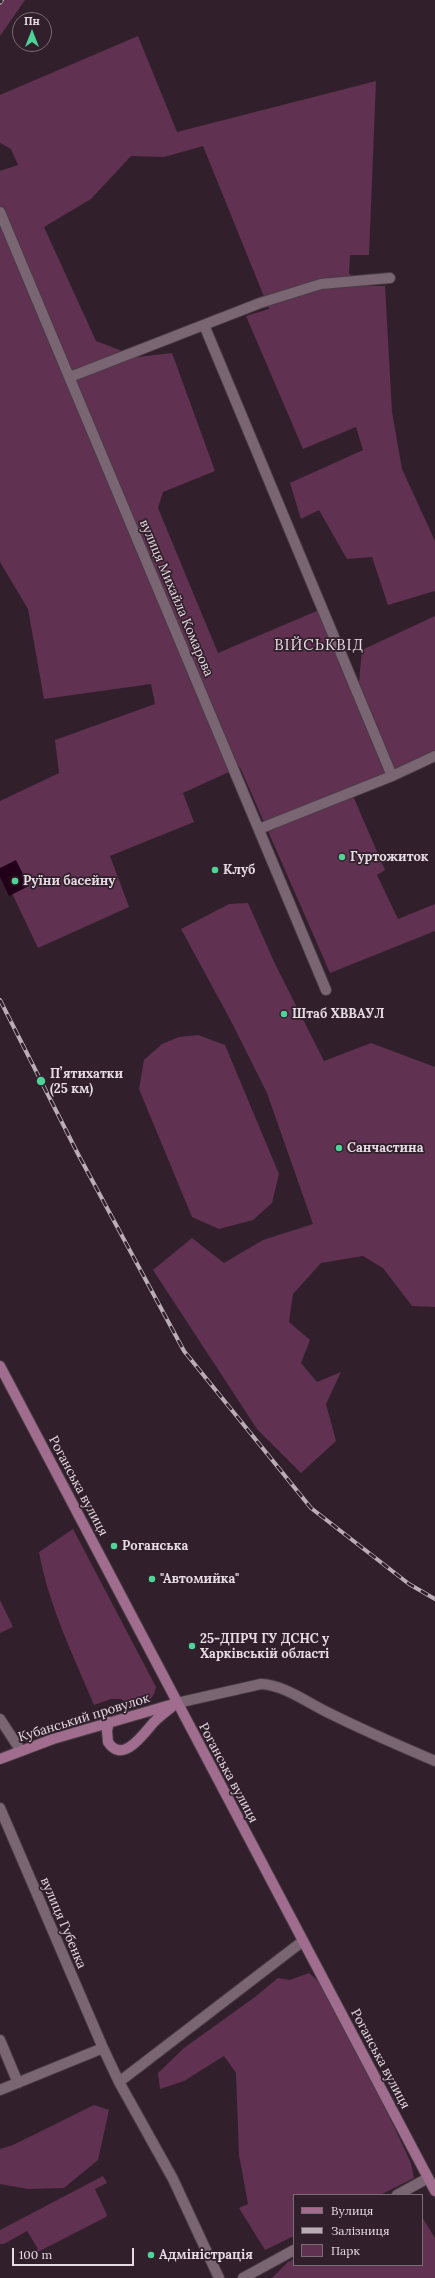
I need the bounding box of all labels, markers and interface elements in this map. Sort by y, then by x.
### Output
north arrow [12,12,52,52]
text: Пн [24,14,40,28]
street label: вулиця Михайла Комарова [136,517,216,679]
district label: ВІЙСЬКВІД [274,637,364,655]
place label: Гуртожиток [350,849,429,865]
marker: Гуртожиток [337,852,347,862]
place label: Клуб [223,862,255,878]
marker: Клуб [210,865,220,875]
place label: Руїни басейну [23,873,115,889]
marker: Руїни басейну [10,876,20,886]
place label: Штаб ХВВАУЛ [292,1006,384,1022]
marker: Штаб ХВВАУЛ [279,1009,289,1019]
place label: Пʼятихатки (25 км) [50,1066,123,1097]
marker: Пʼятихатки (25 км) [35,1075,47,1087]
place label: Санчастина [347,1140,424,1156]
marker: Санчастина [334,1143,344,1153]
street label: Роганська вулиця [45,1433,111,1539]
place label: Роганська [122,1538,188,1554]
marker: Роганська [109,1541,119,1551]
place label: "Автомийка" [160,1571,239,1587]
marker: "Автомийка" [147,1574,157,1584]
place label: 25-ДПРЧ ГУ ДСНС у Харківській області [200,1631,329,1662]
marker: 25-ДПРЧ ГУ ДСНС у Харківській області [187,1641,197,1651]
street label: Кубанський провулок [16,1691,152,1745]
street label: Роганська вулиця [195,1720,261,1826]
street label: вулиця Губенка [37,1875,89,1971]
street label: Роганська вулиця [347,2006,413,2112]
legend [293,2194,423,2266]
text: Вулиця [331,2203,373,2218]
text: Залізниця [331,2223,389,2238]
scale bar [14,2240,136,2266]
text: Парк [331,2243,360,2258]
text: 100 m [19,2247,52,2262]
place label: Адміністрація [159,2247,253,2263]
marker: Адміністрація [146,2250,156,2260]

